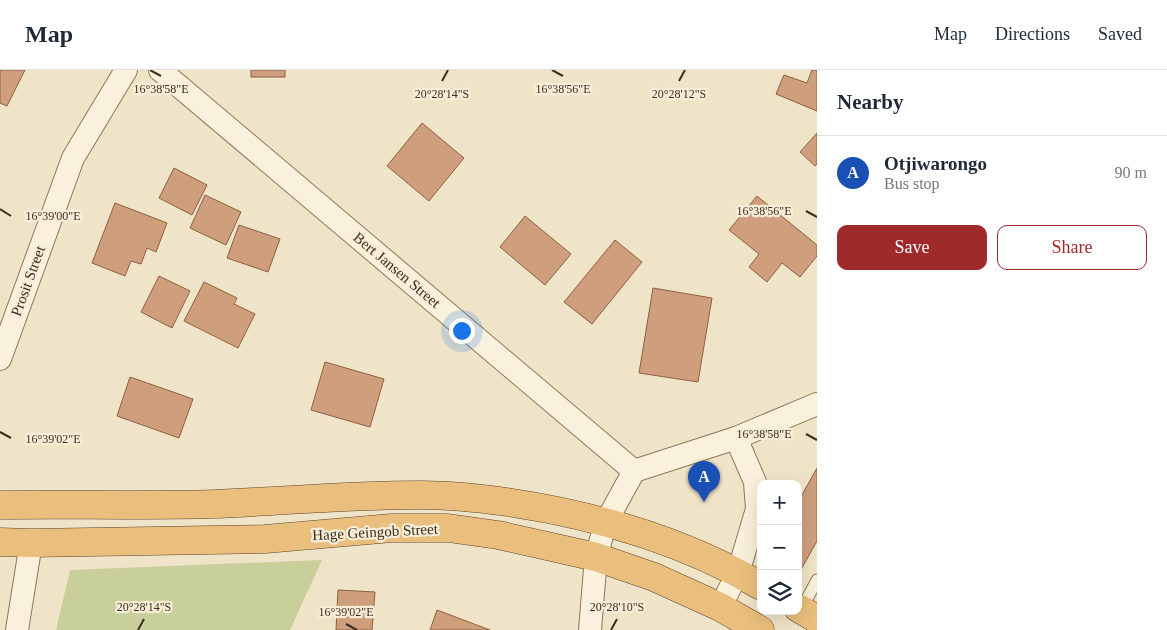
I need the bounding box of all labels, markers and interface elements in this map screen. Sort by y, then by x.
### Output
text: Map [25,21,73,47]
text: Map [934,24,967,44]
text: Directions [995,24,1070,44]
text: Saved [1098,24,1142,44]
text: 16°38'58"E [133,82,189,96]
text: 16°38'56"E [535,82,591,96]
text: 20°28'14"S [415,87,469,101]
text: 20°28'12"S [652,87,706,101]
text: Nearby [837,90,904,114]
text: Otjiwarongo [884,153,987,174]
text: A [847,164,859,181]
text: 90 m [1115,164,1147,181]
text: Bus stop [884,175,940,192]
text: 16°38'56"E [736,204,792,218]
text: 16°39'00"E [25,209,81,223]
button: Save [837,225,987,270]
button: Share [997,225,1147,270]
street label: Bert Jansen Street [350,229,444,311]
street label: Prosit Street [8,243,48,318]
your location [449,318,475,344]
text: 16°38'58"E [736,427,792,441]
text: 16°39'02"E [25,432,81,446]
pin: A [688,461,720,502]
map controls [757,480,802,615]
button: + [757,480,802,525]
street label: Hage Geingob Street [312,521,439,543]
button: − [757,525,802,570]
button: layers [757,570,802,615]
text: 20°28'14"S [117,600,171,614]
text: 20°28'10"S [590,600,644,614]
text: 16°39'02"E [318,605,374,619]

